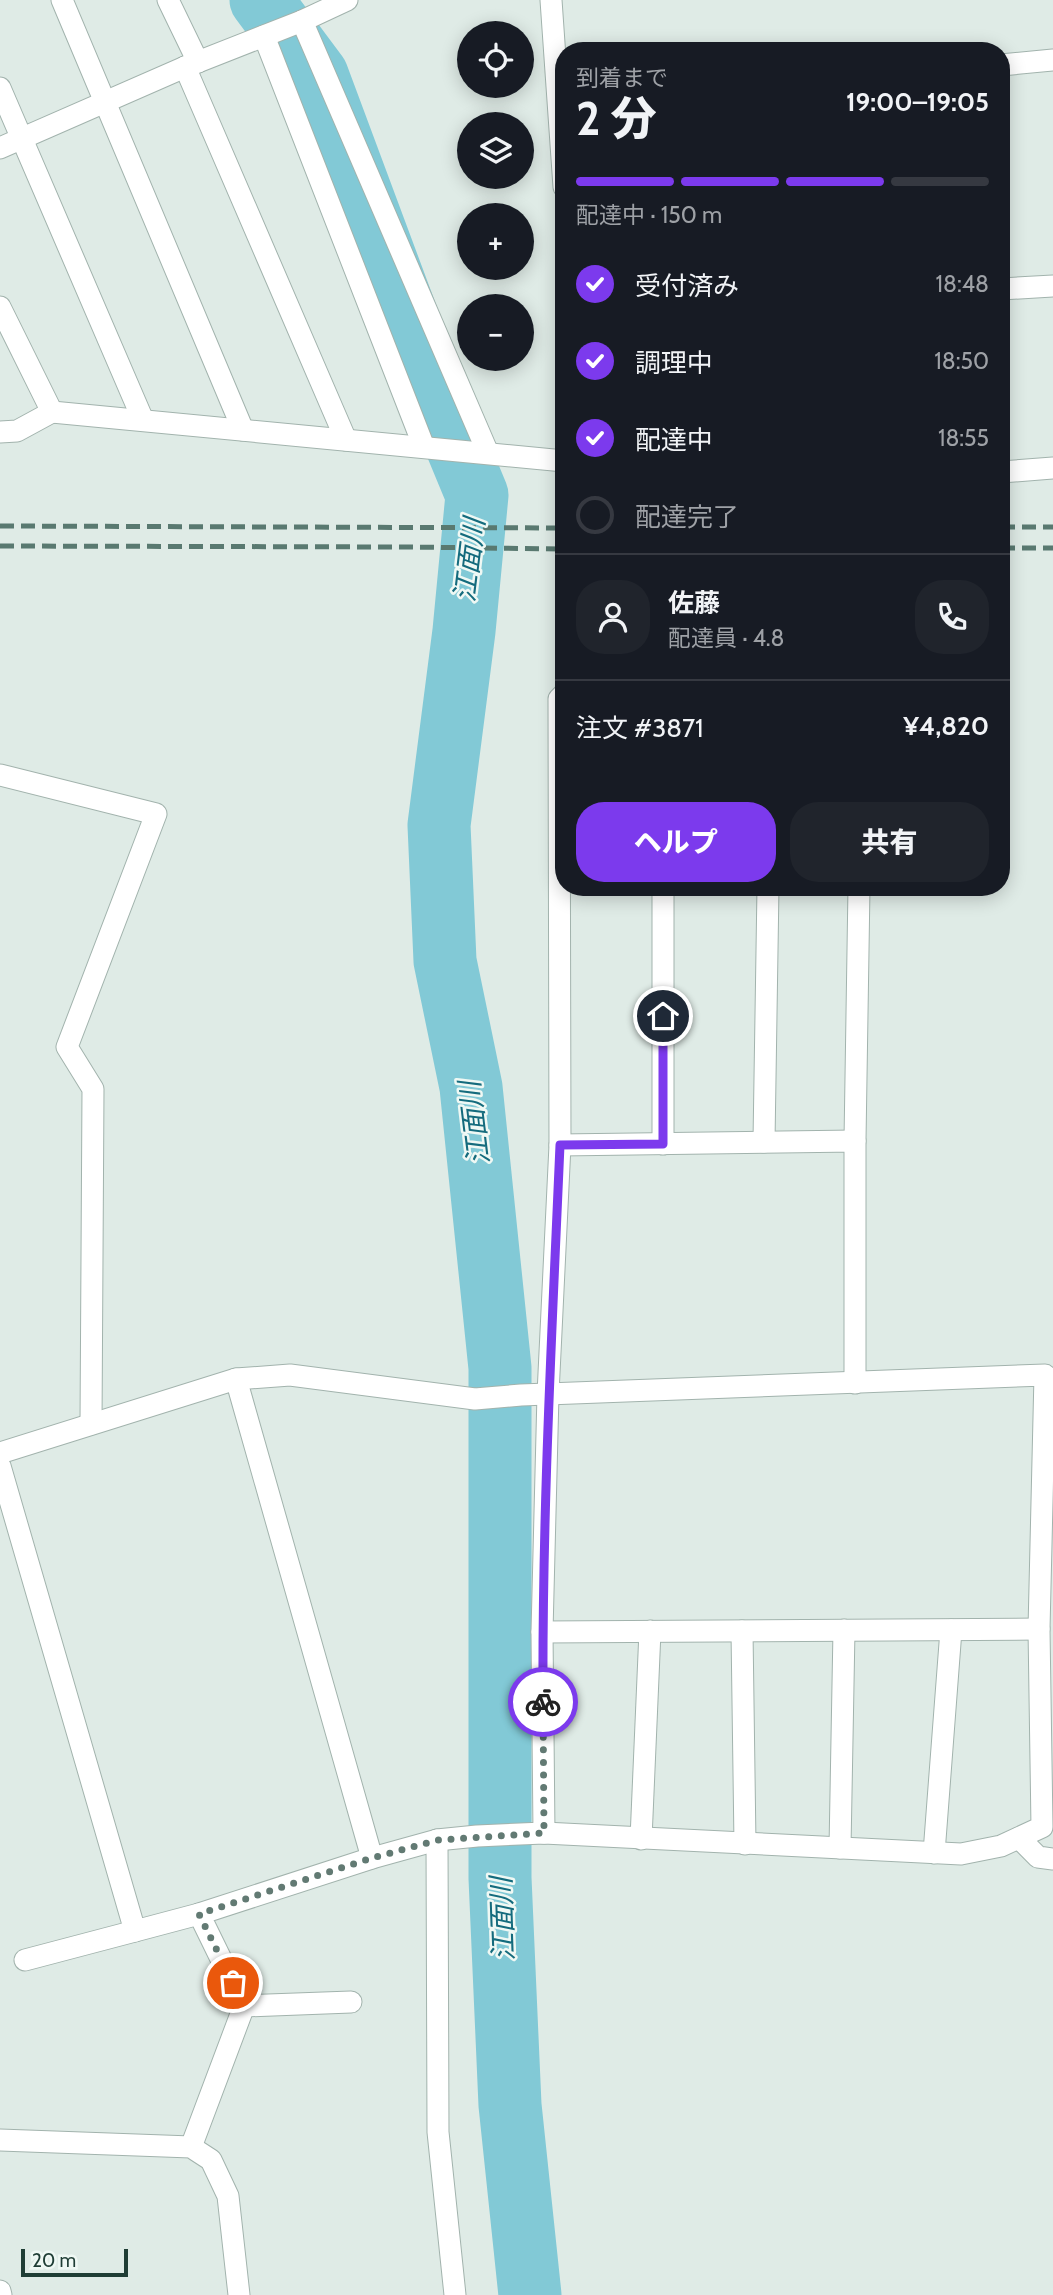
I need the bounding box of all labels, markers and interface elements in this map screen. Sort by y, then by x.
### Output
map controls [457,21,534,371]
button: locate [457,21,534,98]
text: 到着まで [576,64,668,92]
text: 19:00–19:05 [846,86,989,118]
text: 2 分 [576,91,657,147]
button: layers [457,112,534,189]
text: 配達中 · 150 m [576,201,722,229]
button: + [457,203,534,280]
icon: check [576,265,614,303]
text: 受付済み [635,270,739,302]
text: 18:48 [936,270,989,298]
button: − [457,294,534,371]
icon: check [576,342,614,380]
text: 調理中 [635,347,713,379]
text: 18:50 [934,347,989,375]
icon: check [576,419,614,457]
text: 配達中 [635,424,713,456]
text: 18:55 [938,424,989,452]
text: 配達完了 [635,501,739,533]
water label: 江面川 [447,513,491,604]
button: person [576,580,650,654]
button: phone [915,580,989,654]
text: 佐藤 [668,587,720,619]
text: 配達員 · 4.8 [668,624,785,652]
text: ¥4,820 [903,710,989,742]
text: 注文 #3871 [576,712,704,744]
button: ヘルプ [576,802,776,882]
button: 共有 [790,802,989,882]
pin [633,986,693,1046]
icon: home [644,997,682,1035]
water label: 江面川 [452,1076,496,1167]
courier [508,1667,578,1737]
icon: bike [524,1683,562,1721]
water label: 江面川 [483,1873,520,1962]
pin [203,1953,263,2013]
icon: bag [214,1964,252,2002]
scale bar [21,2246,128,2278]
text: 20 m [32,2249,76,2272]

